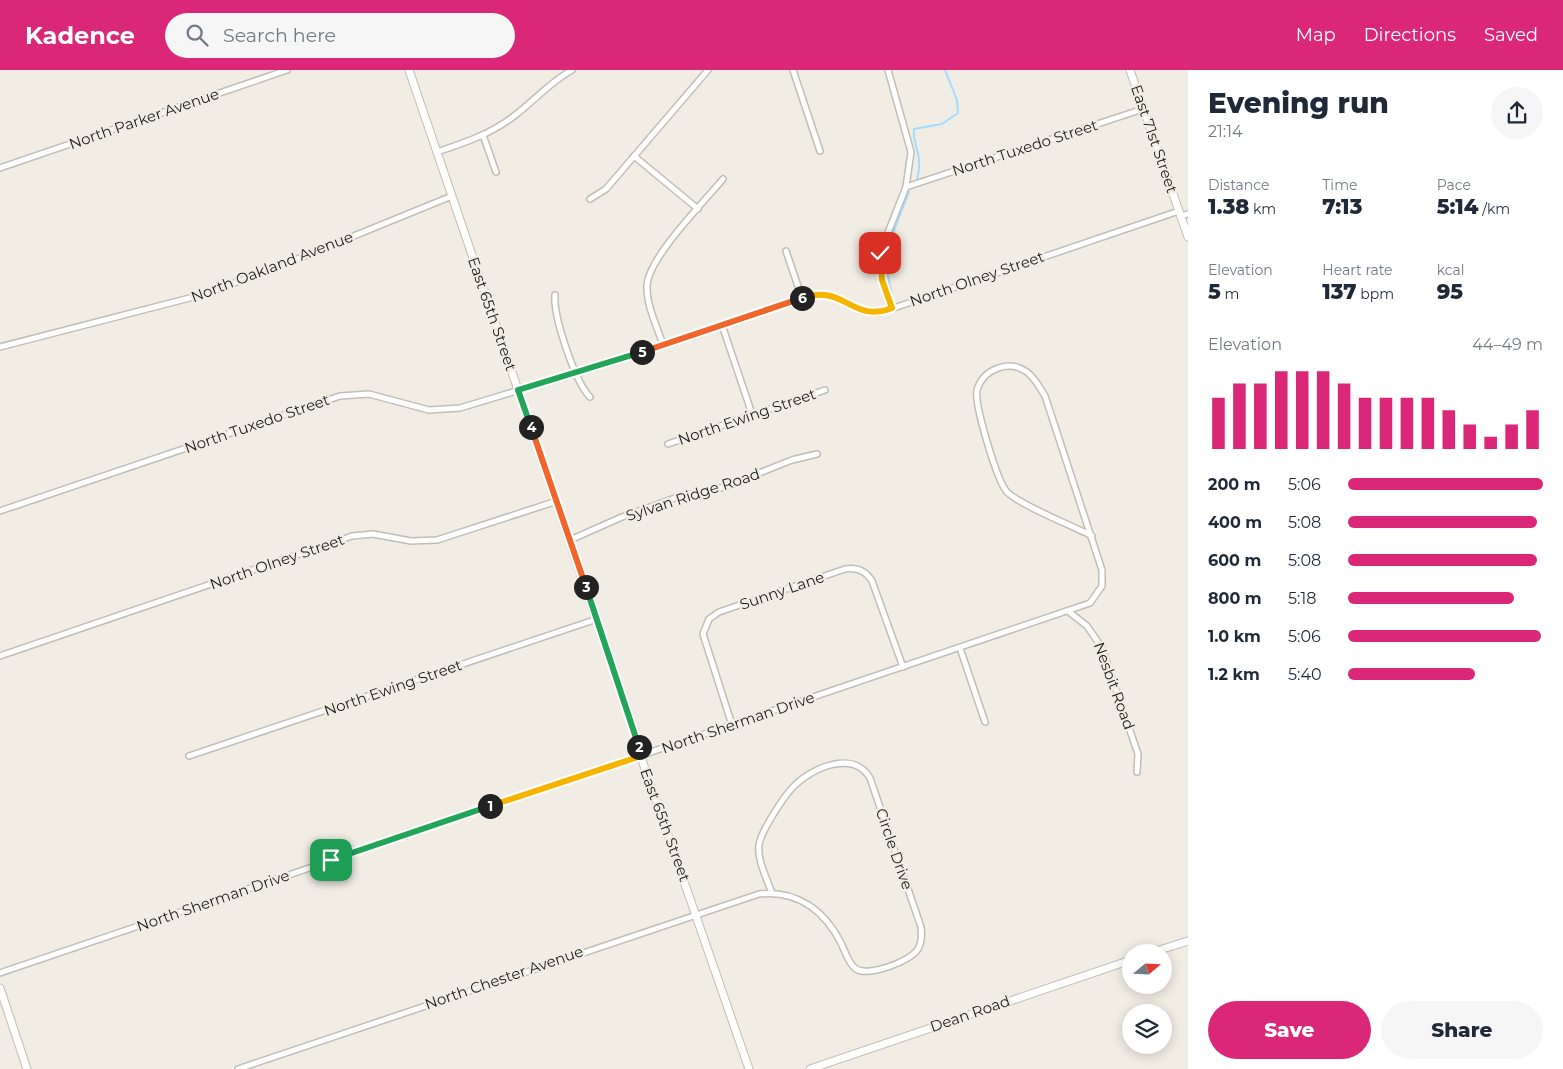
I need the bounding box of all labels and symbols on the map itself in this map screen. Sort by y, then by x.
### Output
street label: East 71st Street [1127,82,1182,195]
street label: North Parker Avenue [66,84,221,153]
street label: North Tuxedo Street [950,115,1100,180]
street label: North Oakland Avenue [188,227,356,306]
pin [859,232,901,274]
street label: North Olney Street [907,247,1047,310]
street label: East 65th Street [464,254,521,373]
pin: 6 [790,286,814,310]
pin: 5 [630,340,654,364]
street label: North Ewing Street [675,384,818,449]
street label: North Tuxedo Street [182,390,332,457]
pin: 4 [518,414,544,440]
street label: Sylvan Ridge Road [623,464,762,525]
street label: North Olney Street [207,530,347,593]
street label: Sunny Lane [737,567,827,614]
pin: 3 [574,574,598,600]
street label: Nesbit Road [1090,639,1139,732]
street label: North Ewing Street [321,655,464,720]
street label: North Sherman Drive [659,687,817,758]
pin: 2 [626,734,652,760]
street label: East 65th Street [636,766,695,884]
pin: 1 [478,794,502,818]
street label: Circle Drive [872,805,917,892]
pin [310,839,352,881]
street label: North Sherman Drive [134,865,292,936]
street label: North Chester Avenue [422,941,586,1014]
north arrow [1122,944,1172,994]
street label: Dean Road [927,991,1012,1036]

